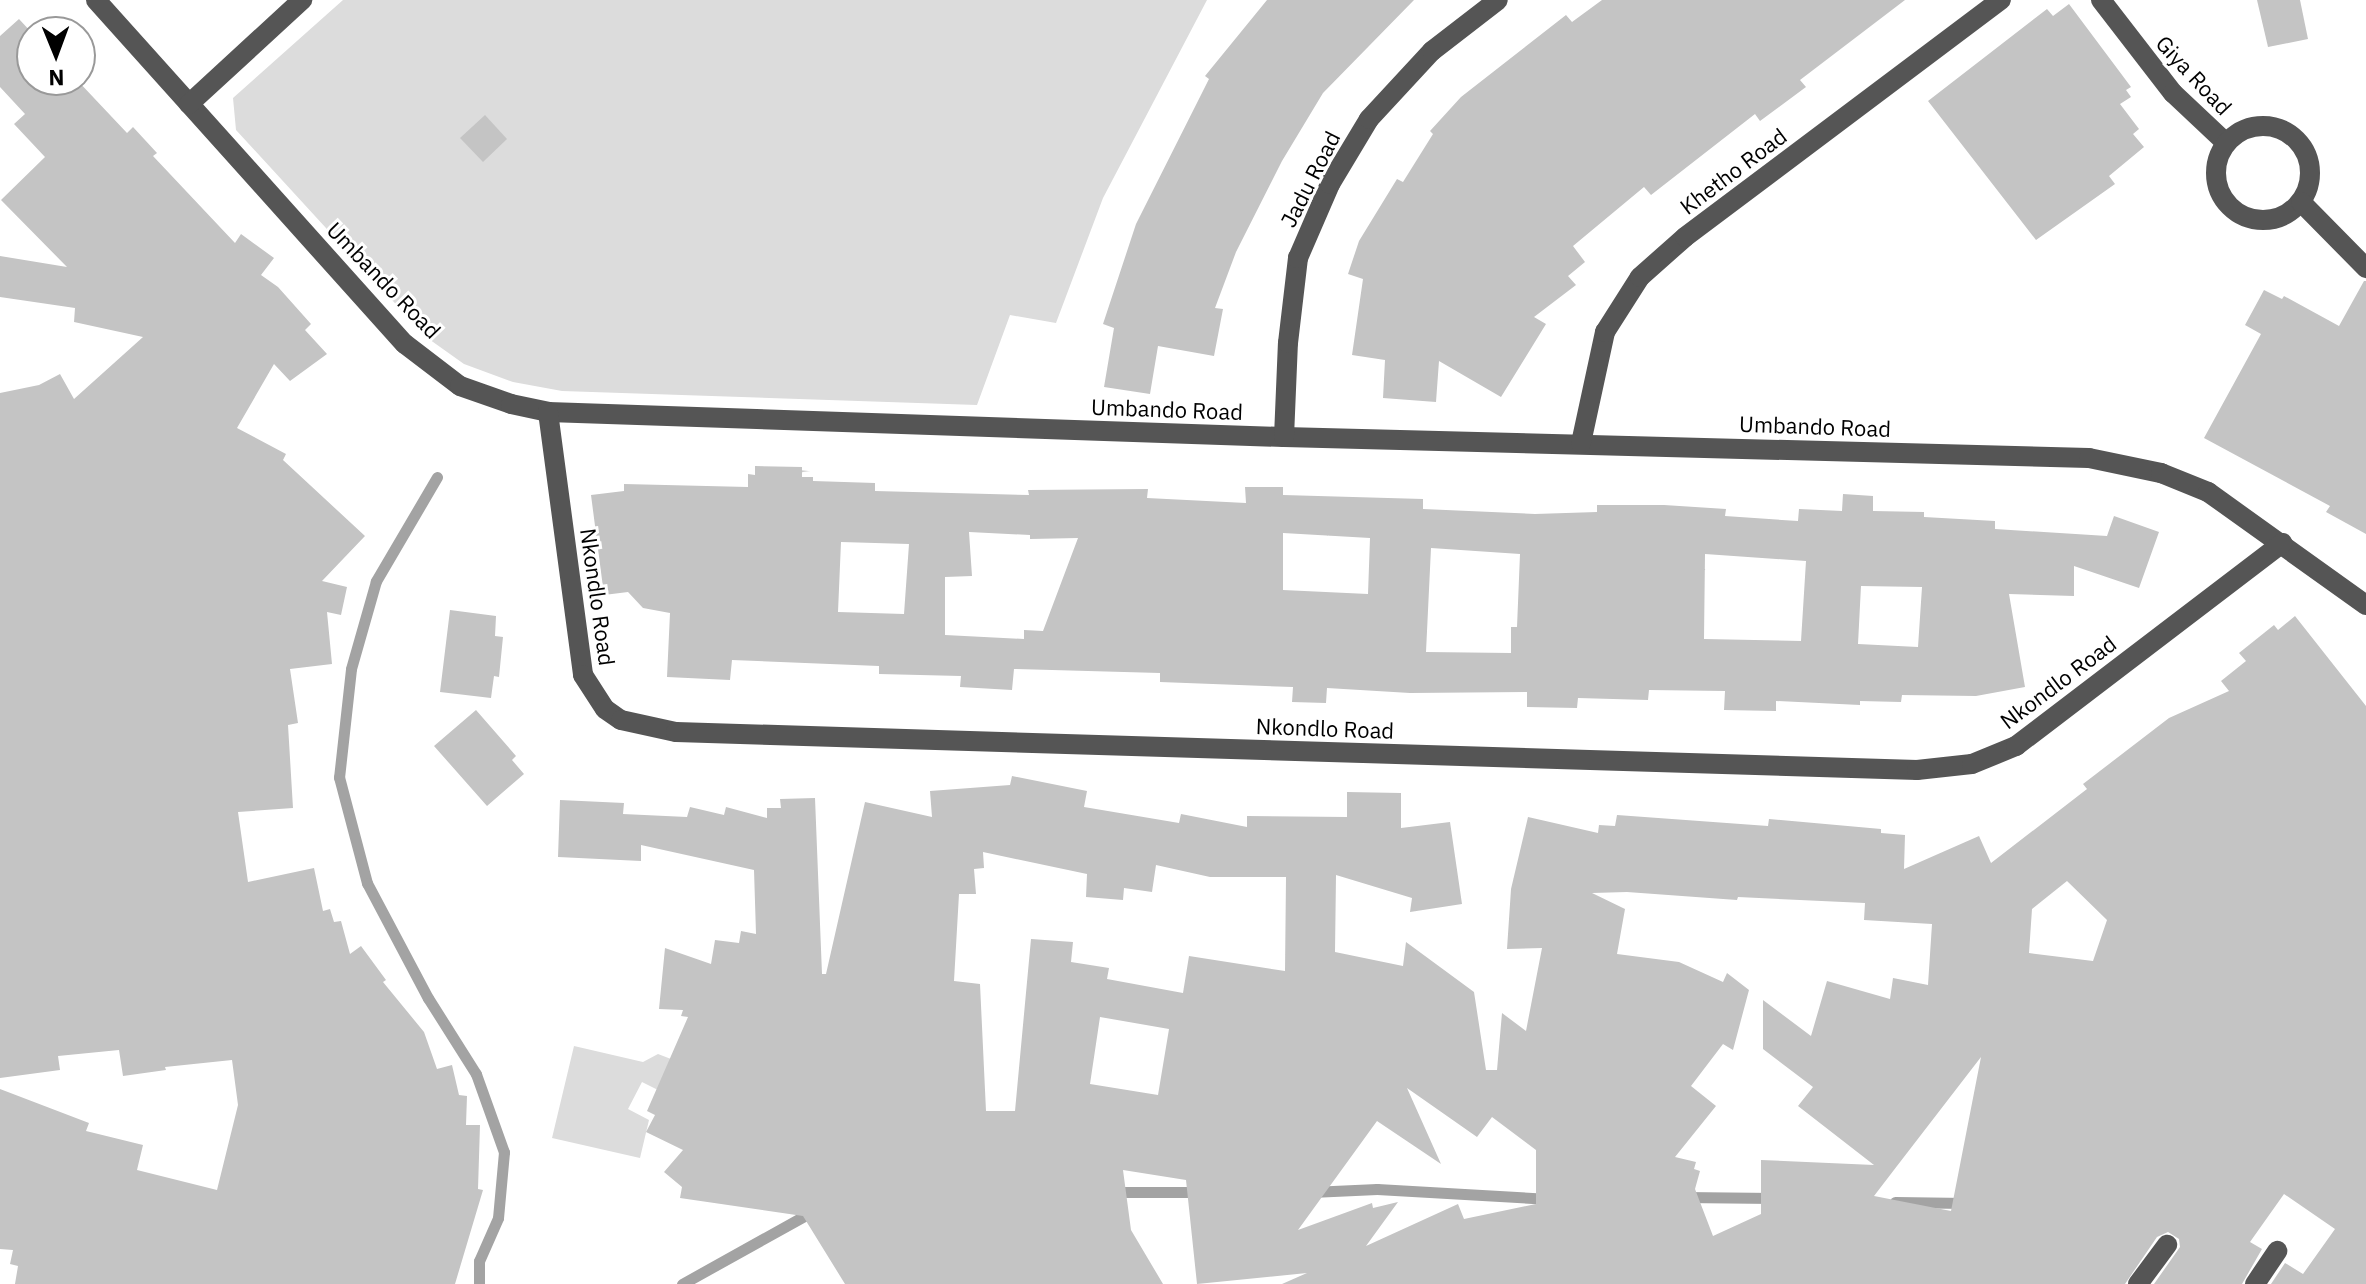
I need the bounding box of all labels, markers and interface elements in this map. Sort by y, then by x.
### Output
north arrow [16,16,96,96]
street label: Giya Road [2151,30,2237,120]
text: N [48,64,65,93]
street label: Khetho Road [1674,122,1792,220]
street label: Jadu Road [1275,127,1345,231]
street label: Umbando Road [322,216,446,344]
street label: Umbando Road [1091,393,1243,425]
street label: Umbando Road [1739,410,1891,442]
street label: Nkondlo Road [575,527,621,667]
street label: Nkondlo Road [1995,630,2121,734]
street label: Nkondlo Road [1255,712,1395,744]

